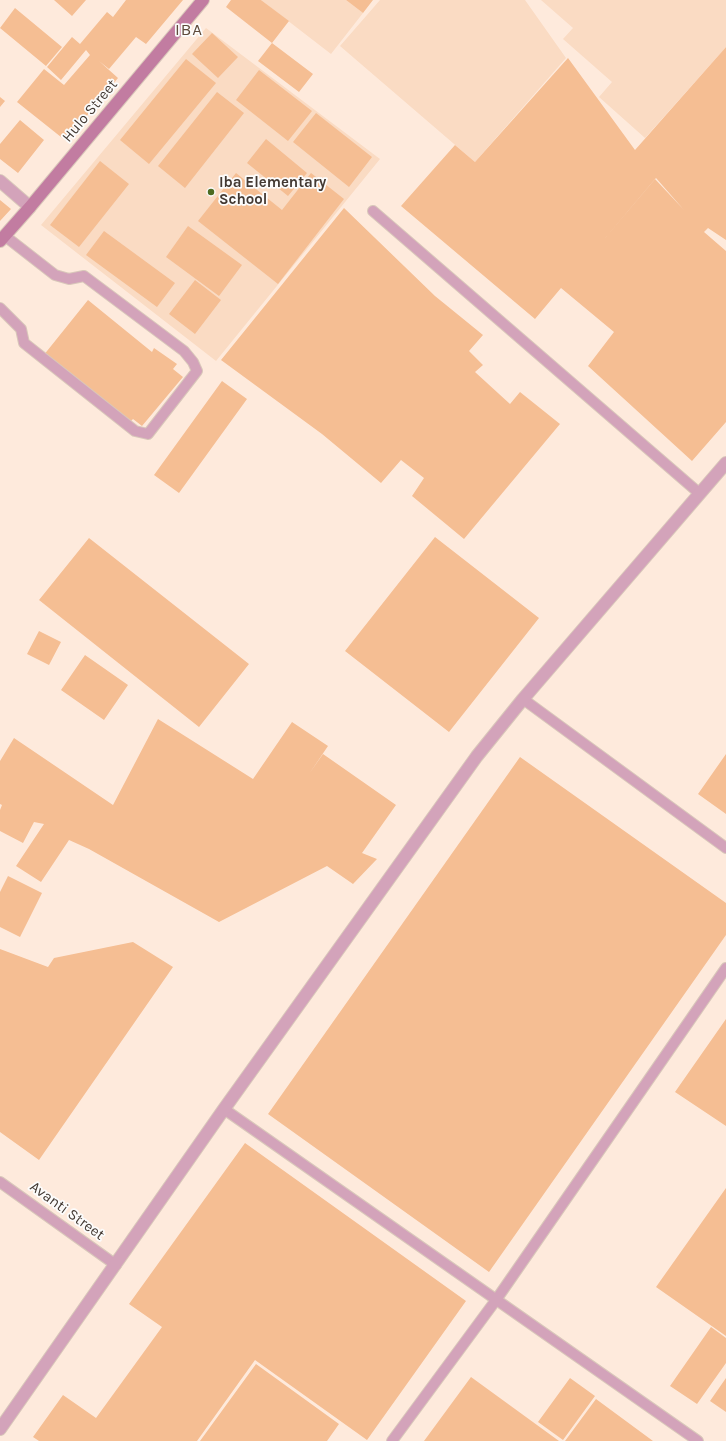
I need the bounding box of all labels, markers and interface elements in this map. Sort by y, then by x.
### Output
district label: IBA [175,20,203,40]
street label: Hulo Street [59,76,121,146]
place label: Iba Elementary School [219,174,326,209]
marker: Iba Elementary School [206,187,216,197]
street label: Avanti Street [26,1178,108,1244]

